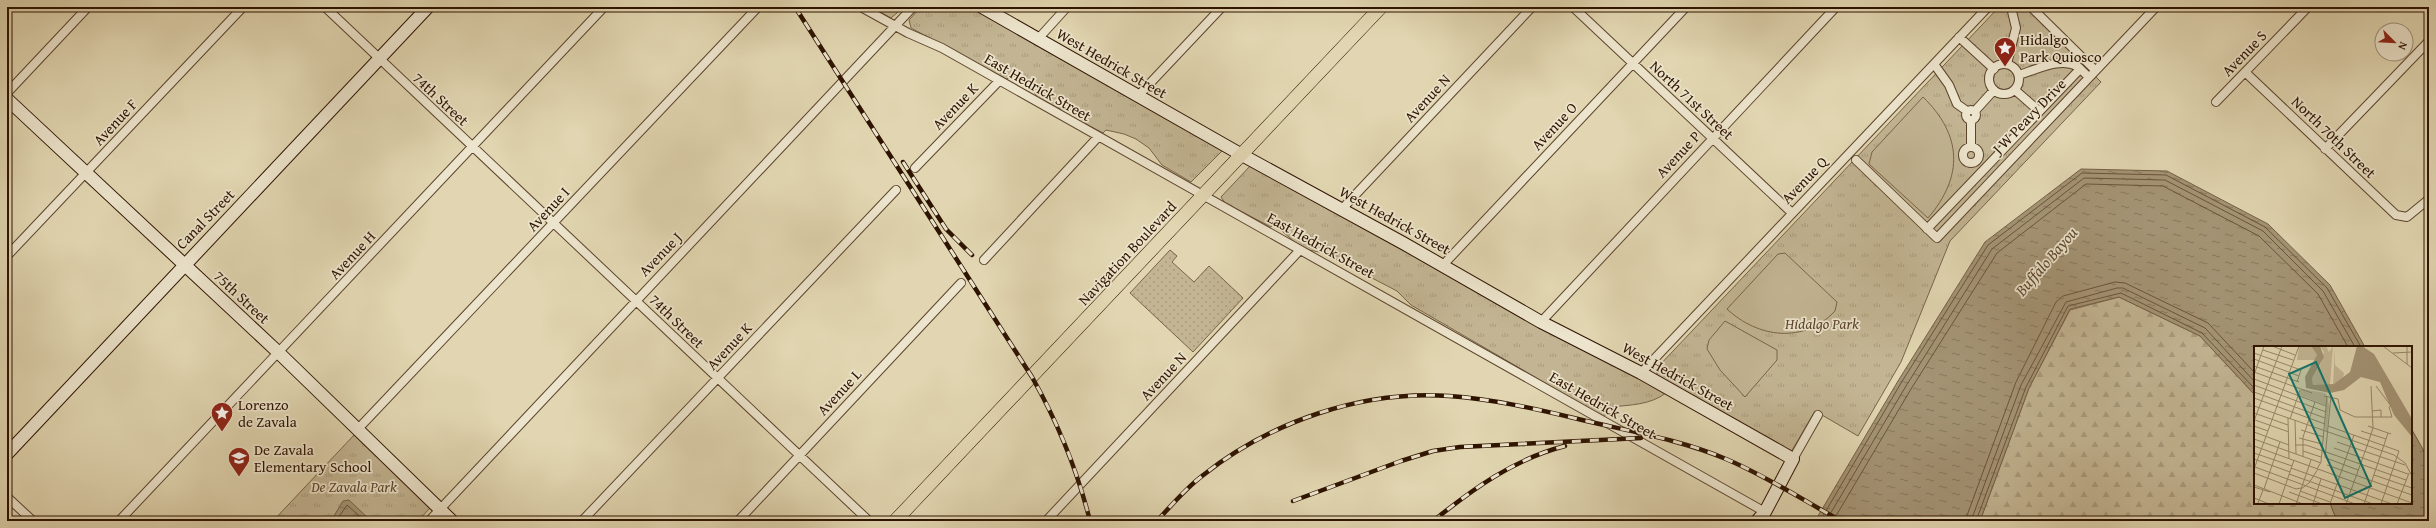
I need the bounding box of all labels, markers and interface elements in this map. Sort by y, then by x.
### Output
north arrow [2374,22,2414,62]
street label: West Hedrick Street [1053,23,1172,104]
street label: Avenue S [2217,25,2271,81]
place label: Hidalgo Park Quiosco [2020,29,2102,67]
place icon: Hidalgo Park Quiosco [1992,35,2018,68]
text: N [2394,39,2412,53]
street label: East Hedrick Street [981,48,1096,126]
street label: North 71st Street [1645,56,1739,145]
street label: 74th Street [408,68,474,131]
street label: Avenue N [1399,69,1455,127]
street label: J W Peavy Drive [1986,73,2071,160]
street label: Avenue K [927,78,983,134]
street label: North 70th Street [2287,91,2381,183]
street label: Avenue F [88,94,142,150]
street label: Avenue O [1526,97,1582,155]
street label: Avenue P [1651,126,1705,182]
street label: Avenue Q [1776,151,1832,208]
street label: West Hedrick Street [1335,181,1455,260]
street label: Avenue I [522,182,574,236]
street label: Canal Street [171,184,240,254]
street label: Navigation Boulevard [1073,196,1181,310]
street label: East Hedrick Street [1263,207,1379,284]
water label: Buffalo Bayou [2009,221,2083,302]
street label: Avenue H [324,226,380,284]
street label: Avenue J [634,227,687,281]
street label: 75th Street [209,266,275,329]
street label: 74th Street [645,289,710,353]
park label: Hidalgo Park [1784,313,1859,334]
street label: Avenue K [701,317,757,374]
street label: West Hedrick Street [1618,337,1738,416]
inset map [2254,346,2412,504]
street label: Avenue N [1135,347,1191,405]
street label: Avenue L [812,364,866,420]
street label: East Hedrick Street [1546,366,1661,444]
place label: Lorenzo de Zavala [238,394,297,432]
place icon: Lorenzo de Zavala [209,400,235,433]
place label: De Zavala Elementary School [254,439,372,477]
school or university icon: De Zavala Elementary School [226,445,252,478]
park label: De Zavala Park [310,476,397,497]

